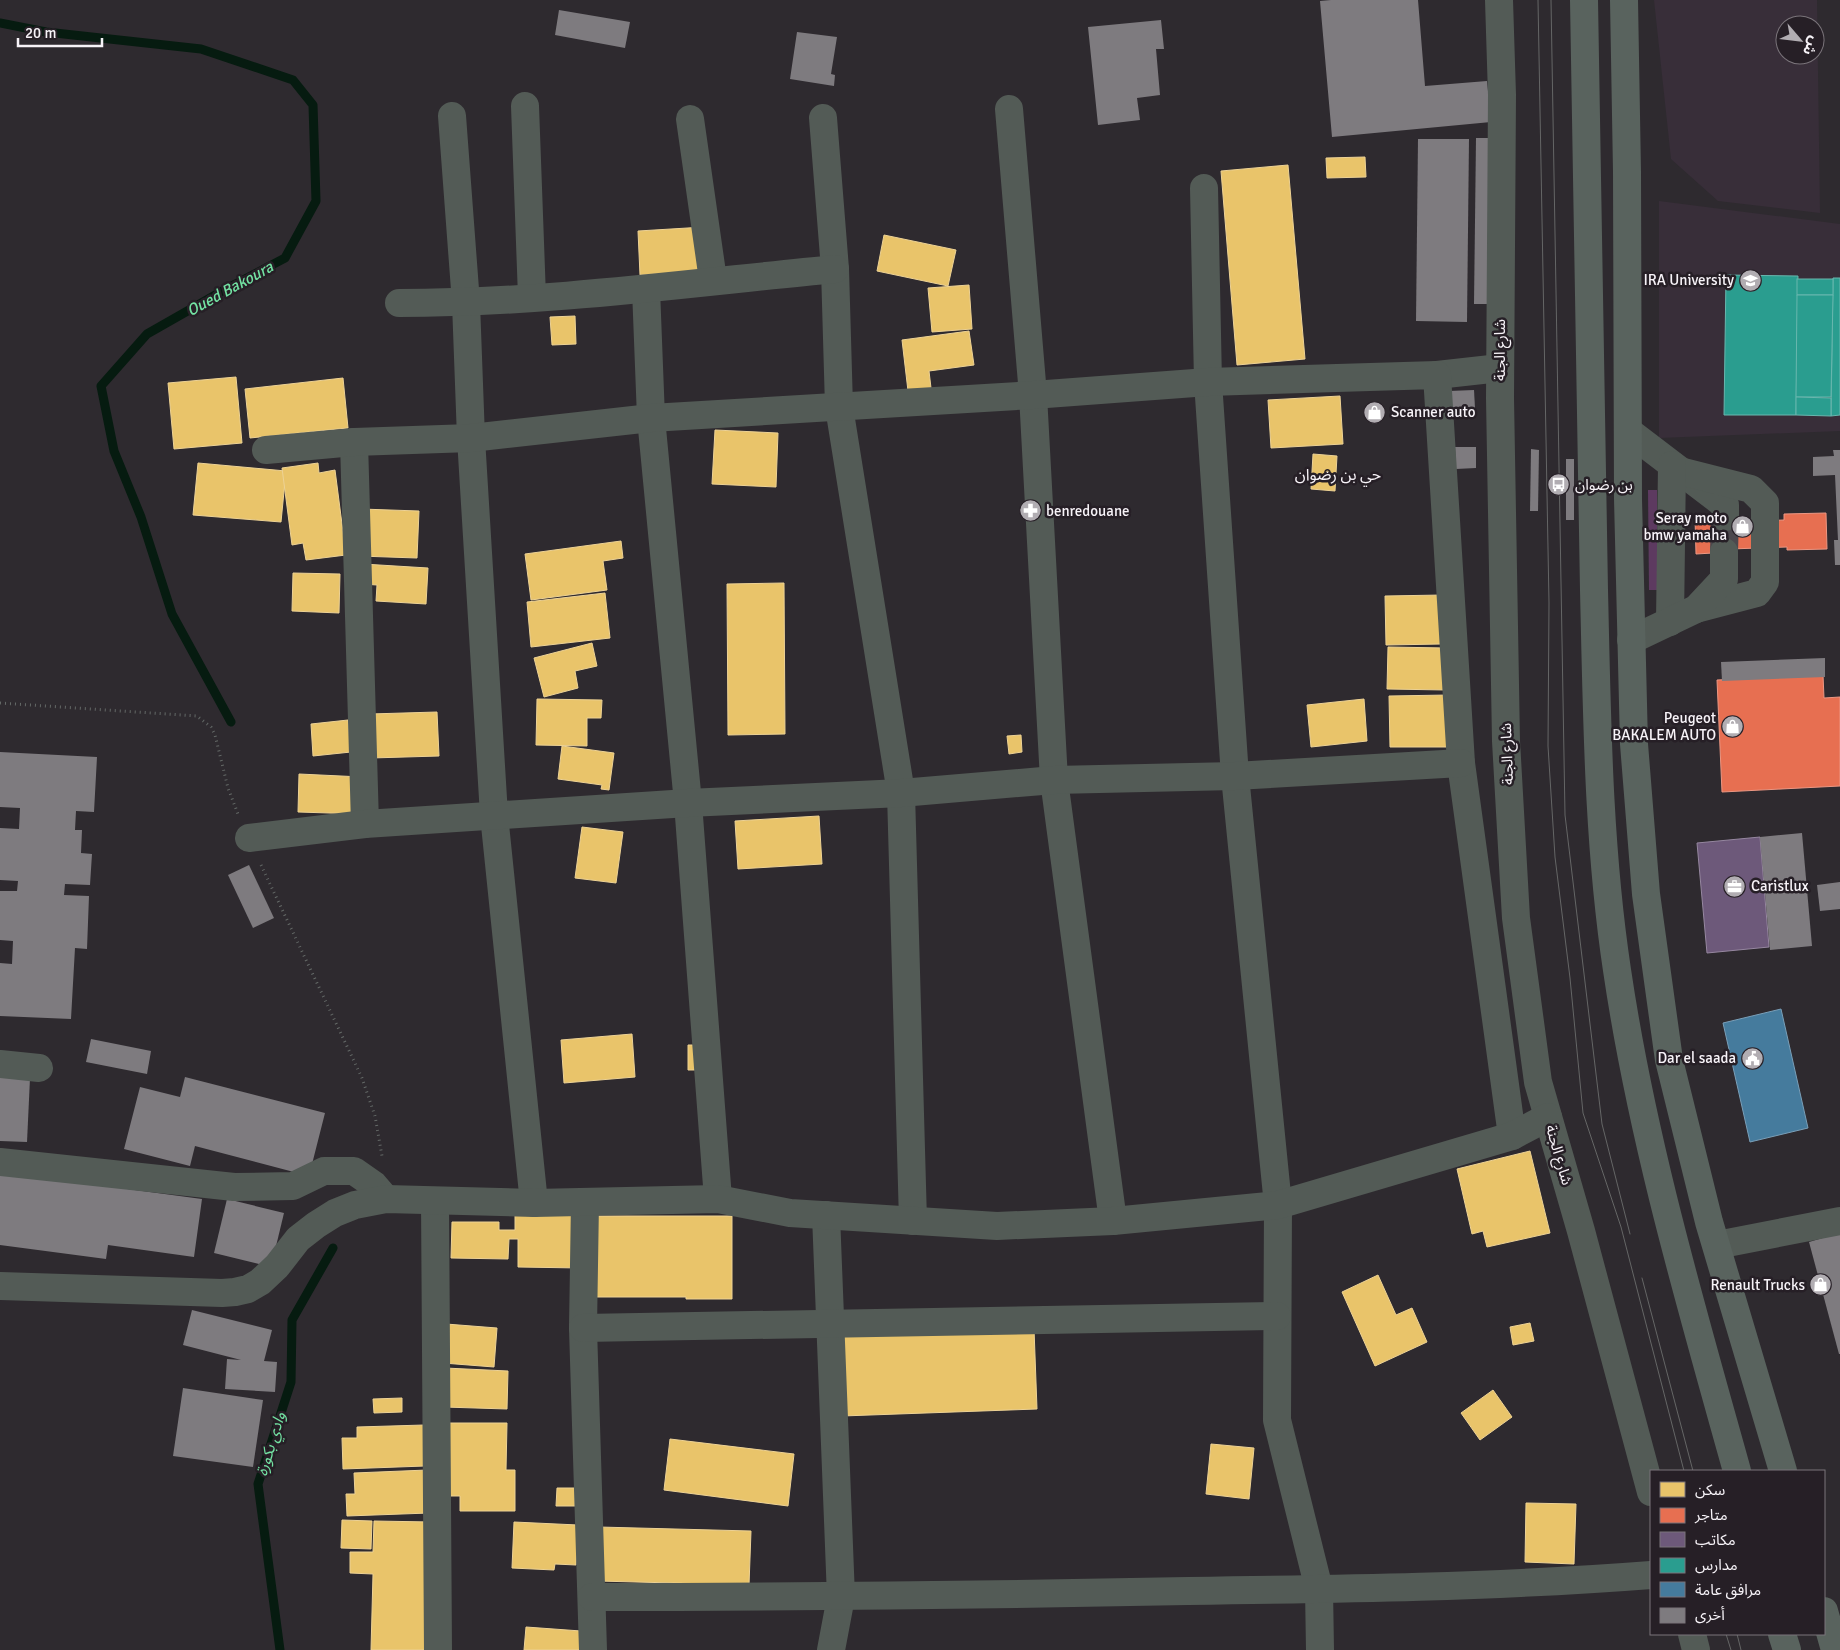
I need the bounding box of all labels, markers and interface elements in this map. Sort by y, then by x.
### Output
scale bar [18,15,101,47]
north arrow [1775,15,1825,65]
text: 20 m [25,24,56,42]
text: ش [1799,33,1823,58]
water label: Oued Bakoura [183,257,277,321]
school or university icon: IRA University [1738,268,1762,292]
place label: IRA University [1643,271,1734,289]
street label: شارع الجنة [1491,319,1512,381]
shop icon: Scanner auto [1363,400,1387,424]
place label: Scanner auto [1391,403,1476,421]
district label: حي بن رضوان [1295,465,1381,487]
bus stop icon: بن رضوان [1547,473,1571,497]
place label: بن رضوان [1575,476,1633,494]
pharmacy icon: benredouane [1018,499,1042,523]
place label: benredouane [1046,502,1130,520]
place label: Seray moto bmw yamaha [1643,509,1727,544]
shop icon: Seray moto bmw yamaha [1731,515,1755,539]
place label: Peugeot BAKALEM AUTO [1612,709,1716,744]
shop icon: Peugeot BAKALEM AUTO [1720,715,1744,739]
street label: شارع الجنة [1497,722,1520,785]
office icon: Caristlux [1723,874,1747,898]
place label: Caristlux [1751,877,1809,895]
public building icon: Dar el saada [1740,1046,1764,1070]
place label: Dar el saada [1658,1049,1736,1067]
street label: شارع الجنة [1539,1123,1576,1188]
shop icon: Renault Trucks [1809,1273,1833,1297]
place label: Renault Trucks [1710,1276,1805,1294]
water label: وادي بكورة [252,1410,293,1479]
legend [1650,1470,1825,1635]
text: سكن [1695,1481,1726,1499]
text: متاجر [1694,1506,1728,1524]
text: مكاتب [1695,1531,1736,1549]
text: مدارس [1695,1556,1738,1574]
text: مرافق عامة [1695,1581,1761,1600]
text: أخرى [1695,1606,1725,1624]

